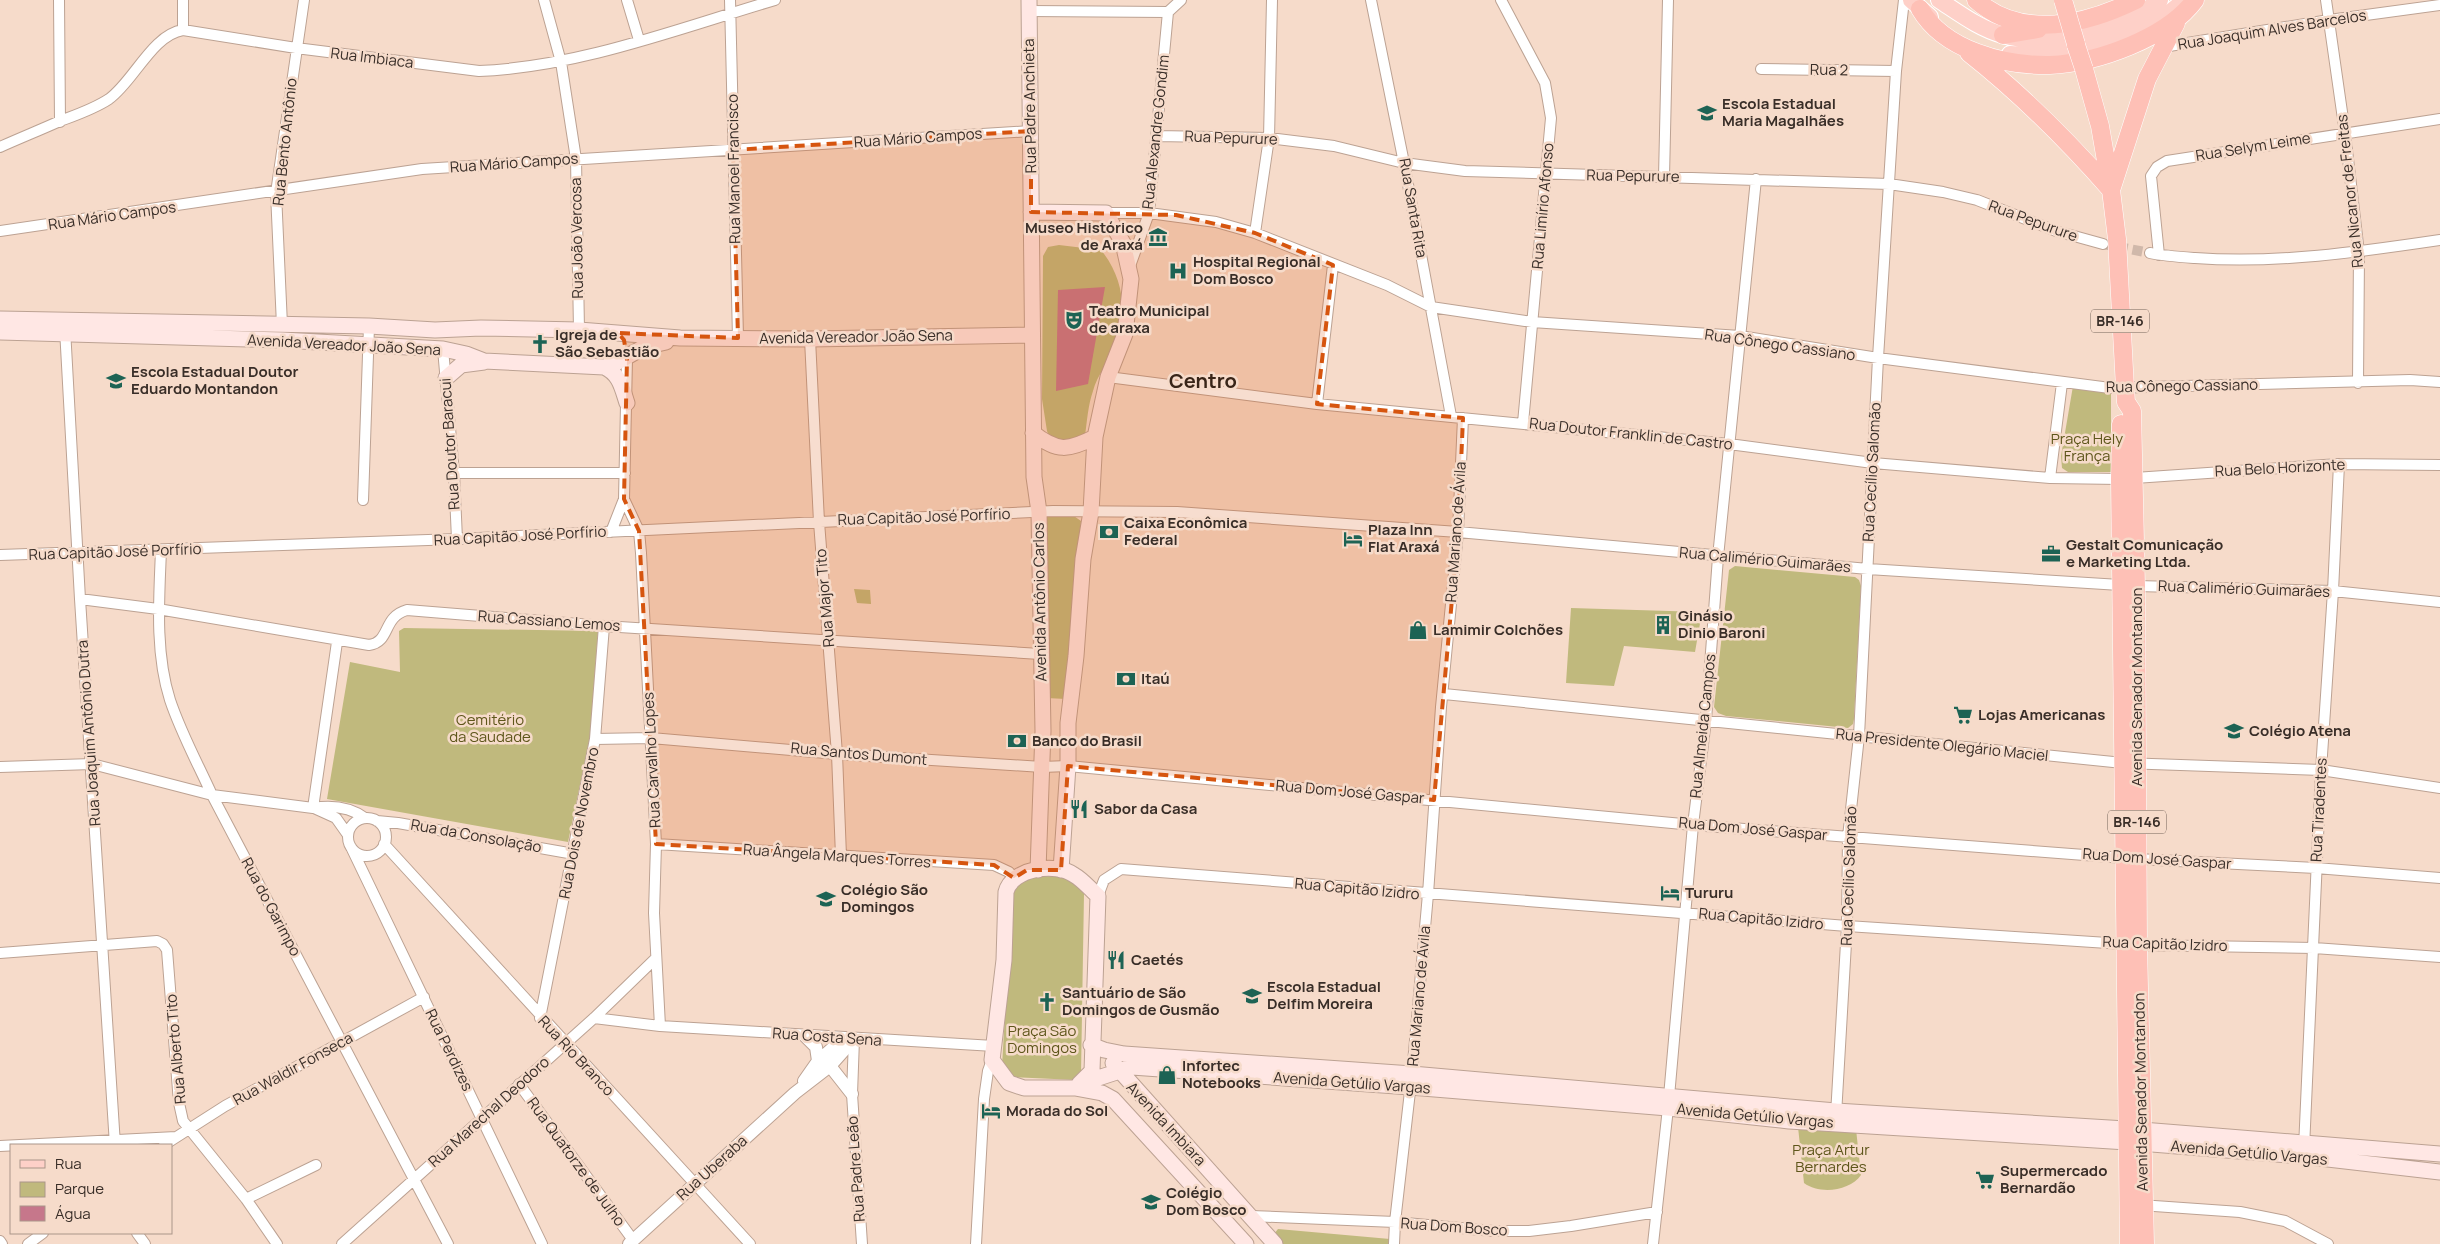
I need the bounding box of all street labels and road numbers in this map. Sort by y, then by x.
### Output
street label: Rua Joaquim Alves Barcelos [2176,4,2368,55]
street label: Rua Padre Anchieta [1018,38,1041,174]
street label: Rua Imbiaca [329,42,415,73]
street label: Rua Alexandre Gondim [1137,54,1174,210]
street label: Rua 2 [1810,59,1848,80]
street label: Rua Bento Antônio [267,77,302,207]
street label: Rua Manoel Francisco [722,94,745,244]
street label: Rua Nicanor de Freitas [2331,113,2368,269]
street label: Rua Mário Campos [853,123,983,152]
street label: Rua Pepurure [1184,125,1278,150]
street label: Rua Selym Leime [2194,127,2312,166]
street label: Rua Limírio Afonso [1527,142,1558,270]
street label: Rua Mário Campos [449,148,579,177]
street label: Rua Santa Rita [1394,156,1433,259]
street label: Rua Pepurure [1586,164,1680,187]
street label: Rua João Vercosa [565,177,588,299]
street label: Rua Pepurure [1986,195,2081,246]
street label: Rua Mário Campos [47,196,177,235]
road number: BR-146 [2091,310,2149,332]
street label: Avenida Vereador João Sena [759,324,953,349]
street label: Rua Cônego Cassiano [1703,324,1857,366]
street label: Avenida Vereador João Sena [247,329,441,360]
street label: Rua Cônego Cassiano [2106,374,2258,397]
street label: Rua Doutor Baracui [434,377,465,511]
street label: Rua Cecílio Salomão [1857,402,1886,542]
street label: Rua Doutor Franklin de Castro [1528,412,1734,455]
street label: Rua Belo Horizonte [2214,454,2346,481]
street label: Rua Mariano de Ávila [1440,461,1471,603]
street label: Rua Capitão José Porfírio [837,503,1011,530]
street label: Rua Capitão José Porfírio [433,520,607,551]
street label: Avenida Antônio Carlos [1028,522,1051,682]
street label: Rua Capitão José Porfírio [28,538,202,565]
street label: Rua Calimério Guimarães [1678,542,1852,577]
street label: Rua Major Tito [810,548,839,648]
street label: Rua Calimério Guimarães [2158,575,2331,602]
street label: Avenida Senador Montandon [2126,587,2147,786]
street label: Rua Cassiano Lemos [477,605,621,636]
street label: Rua Joaquim Antônio Dutra [72,639,105,827]
street label: Rua Almeida Campos [1684,653,1721,799]
street label: Rua Carvalho Lopes [637,691,666,828]
street label: Rua Presidente Olegário Maciel [1835,723,2050,766]
street label: Rua Santos Dumont [790,737,928,770]
street label: Rua Dois de Novembro [553,745,604,901]
street label: Rua Tiradentes [2305,757,2332,863]
street label: Rua Dom José Gaspar [1275,775,1426,809]
street label: Rua Cecílio Salomão [1836,806,1861,946]
road number: BR-146 [2108,810,2166,834]
street label: Rua Dom José Gaspar [1678,812,1829,846]
street label: Rua da Consolação [409,814,543,857]
street label: Rua Ângela Marques Torres [742,838,932,873]
street label: Rua Dom José Gaspar [2082,843,2233,874]
street label: Rua do Garimpo [237,854,306,960]
street label: Rua Capitão Izidro [1294,873,1421,904]
street label: Rua Capitão Izidro [1698,903,1825,934]
street label: Rua Mariano de Ávila [1402,925,1435,1067]
street label: Rua Capitão Izidro [2102,931,2228,956]
street label: Avenida Senador Montandon [2128,992,2153,1192]
street label: Rua Alberto Tito [160,993,191,1105]
street label: Rua Perdizes [420,1005,478,1095]
street label: Rua Rio Branco [534,1011,619,1101]
street label: Rua Costa Sena [772,1022,882,1051]
street label: Rua Waldir Fonseca [229,1027,356,1110]
street label: Rua Marechal Deodoro [424,1051,554,1172]
street label: Avenida Getúlio Vargas [1273,1067,1431,1098]
street label: Avenida Imbiara [1122,1077,1211,1170]
street label: Rua Quatorze de Julho [522,1093,630,1231]
street label: Avenida Getúlio Vargas [1676,1098,1834,1133]
street label: Rua Padre Leão [841,1115,870,1223]
street label: Rua Uberaba [672,1130,752,1205]
street label: Avenida Getúlio Vargas [2170,1135,2328,1170]
street label: Rua Dom Bosco [1400,1212,1508,1241]

